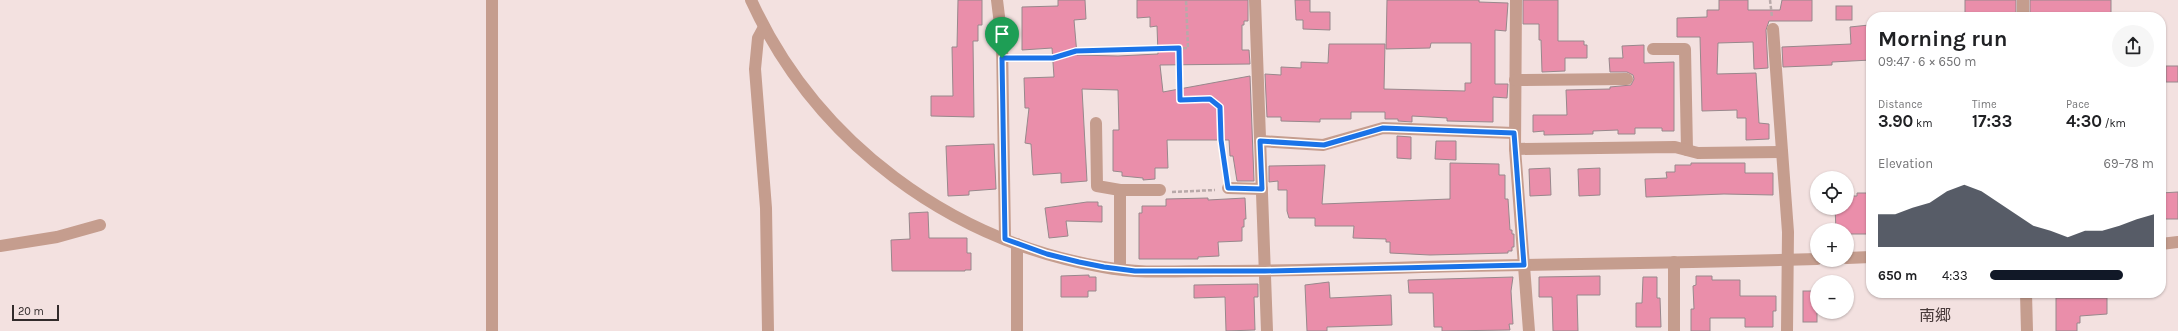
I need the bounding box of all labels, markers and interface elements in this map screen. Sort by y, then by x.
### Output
pin [985,17,1019,58]
icon: arrive [991,23,1013,45]
button: share [2112,25,2154,67]
text: Morning run [1878,26,2007,52]
text: 09:47 · 6 × 650 m [1878,54,1976,69]
text: Distance [1878,98,1922,111]
text: Time [1972,98,1997,111]
text: Pace [2066,98,2089,111]
text: 3.90 [1878,111,1913,131]
text: 17:33 [1972,111,2012,131]
text: 4:30 [2066,111,2102,131]
text: km [1913,117,1932,130]
text: /km [2102,117,2126,130]
text: Elevation [1878,156,1933,171]
text: 69–78 m [2104,156,2154,171]
map controls [1810,171,1854,319]
button: locate [1810,171,1854,215]
button: + [1810,223,1854,267]
text: 650 m [1878,268,1917,283]
text: 4:33 [1942,268,1968,283]
button: − [1810,275,1854,319]
scale bar [12,303,59,322]
text: 20 m [18,305,44,318]
district label: 南郷 [1919,306,1951,325]

